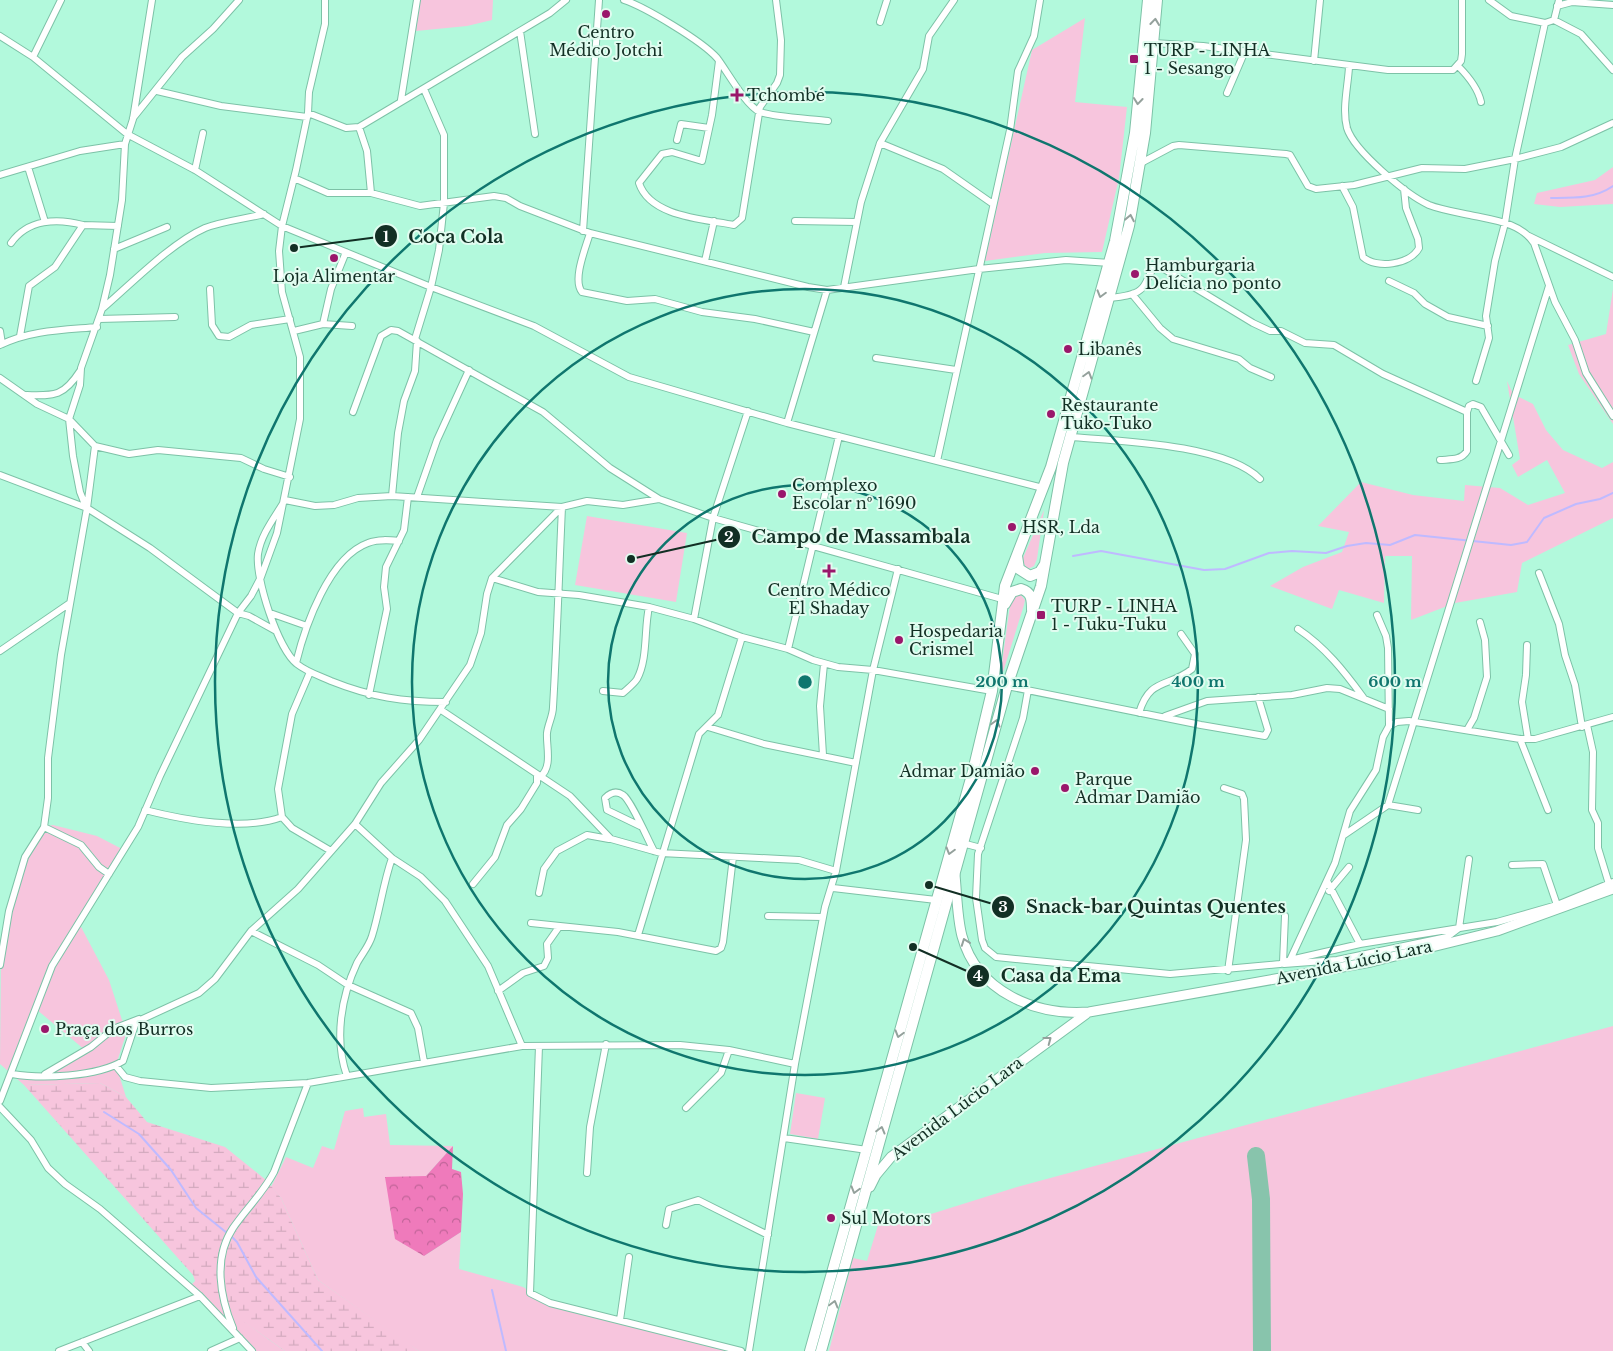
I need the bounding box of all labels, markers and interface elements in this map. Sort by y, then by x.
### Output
marker: Centro Médico Jotchi [600,8,612,20]
one-way arrow [1149,18,1160,26]
place label: Centro Médico Jotchi [549,22,663,60]
place label: TURP - LINHA 1 - Sesango [1144,40,1271,78]
marker: TURP - LINHA 1 - Sesango [1128,53,1140,65]
place label: Tchombé [747,85,825,105]
marker: Tchombé [731,89,743,101]
one-way arrow [1133,97,1144,105]
one-way arrow [1125,214,1135,222]
callout: Coca Cola [373,220,514,253]
text: Coca Cola [408,226,504,248]
text: 1 [383,227,390,246]
marker: Loja Alimentar [328,252,340,264]
place label: Hamburgaria Delícia no ponto [1145,255,1281,293]
place label: Loja Alimentar [273,266,396,286]
marker: Hamburgaria Delícia no ponto [1129,268,1141,280]
one-way arrow [1096,290,1106,298]
place label: Libanês [1078,339,1142,359]
marker: Libanês [1062,343,1074,355]
one-way arrow [1082,370,1093,379]
place label: Restaurante Tuko-Tuko [1061,395,1158,433]
marker: Restaurante Tuko-Tuko [1045,408,1057,420]
place label: Complexo Escolar nº 1690 [792,475,916,513]
marker: Complexo Escolar nº 1690 [776,488,788,500]
place label: HSR, Lda [1022,517,1100,537]
callout: Campo de Massambala [717,520,981,553]
marker: HSR, Lda [1006,521,1018,533]
text: Campo de Massambala [751,526,971,548]
text: 2 [724,527,734,546]
marker: Centro Médico El Shaday [822,564,836,578]
place label: Centro Médico El Shaday [767,580,891,618]
place label: TURP - LINHA 1 - Tuku-Tuku [1051,596,1178,634]
marker: TURP - LINHA 1 - Tuku-Tuku [1035,609,1047,621]
place label: Hospedaria Crismel [909,621,1003,659]
marker: Hospedaria Crismel [893,634,905,646]
text: 200 m [976,672,1029,691]
text: 400 m [1171,672,1225,691]
text: 600 m [1368,672,1422,691]
centre of rings [796,673,814,691]
one-way arrow [991,719,1001,727]
place label: Admar Damião [898,761,1025,781]
marker: Admar Damião [1029,765,1041,777]
place label: Parque Admar Damião [1074,769,1201,807]
marker: Parque Admar Damião [1059,782,1071,794]
one-way arrow [946,847,956,855]
callout: Snack-bar Quintas Quentes [991,890,1296,923]
text: Snack-bar Quintas Quentes [1026,896,1286,918]
text: 3 [998,897,1008,916]
street label: Avenida Lúcio Lara [1273,936,1434,989]
one-way arrow [961,939,971,947]
callout: Casa da Ema [966,959,1131,992]
text: Casa da Ema [1001,965,1122,987]
text: 4 [973,966,983,985]
place label: Praça dos Burros [55,1019,193,1039]
marker: Praça dos Burros [39,1023,51,1035]
one-way arrow [894,1029,904,1037]
one-way arrow [1042,1038,1051,1046]
street label: Avenida Lúcio Lara [887,1052,1027,1164]
one-way arrow [875,1126,886,1135]
one-way arrow [850,1185,860,1194]
place label: Sul Motors [841,1208,931,1228]
marker: Sul Motors [825,1212,837,1224]
one-way arrow [828,1300,839,1308]

